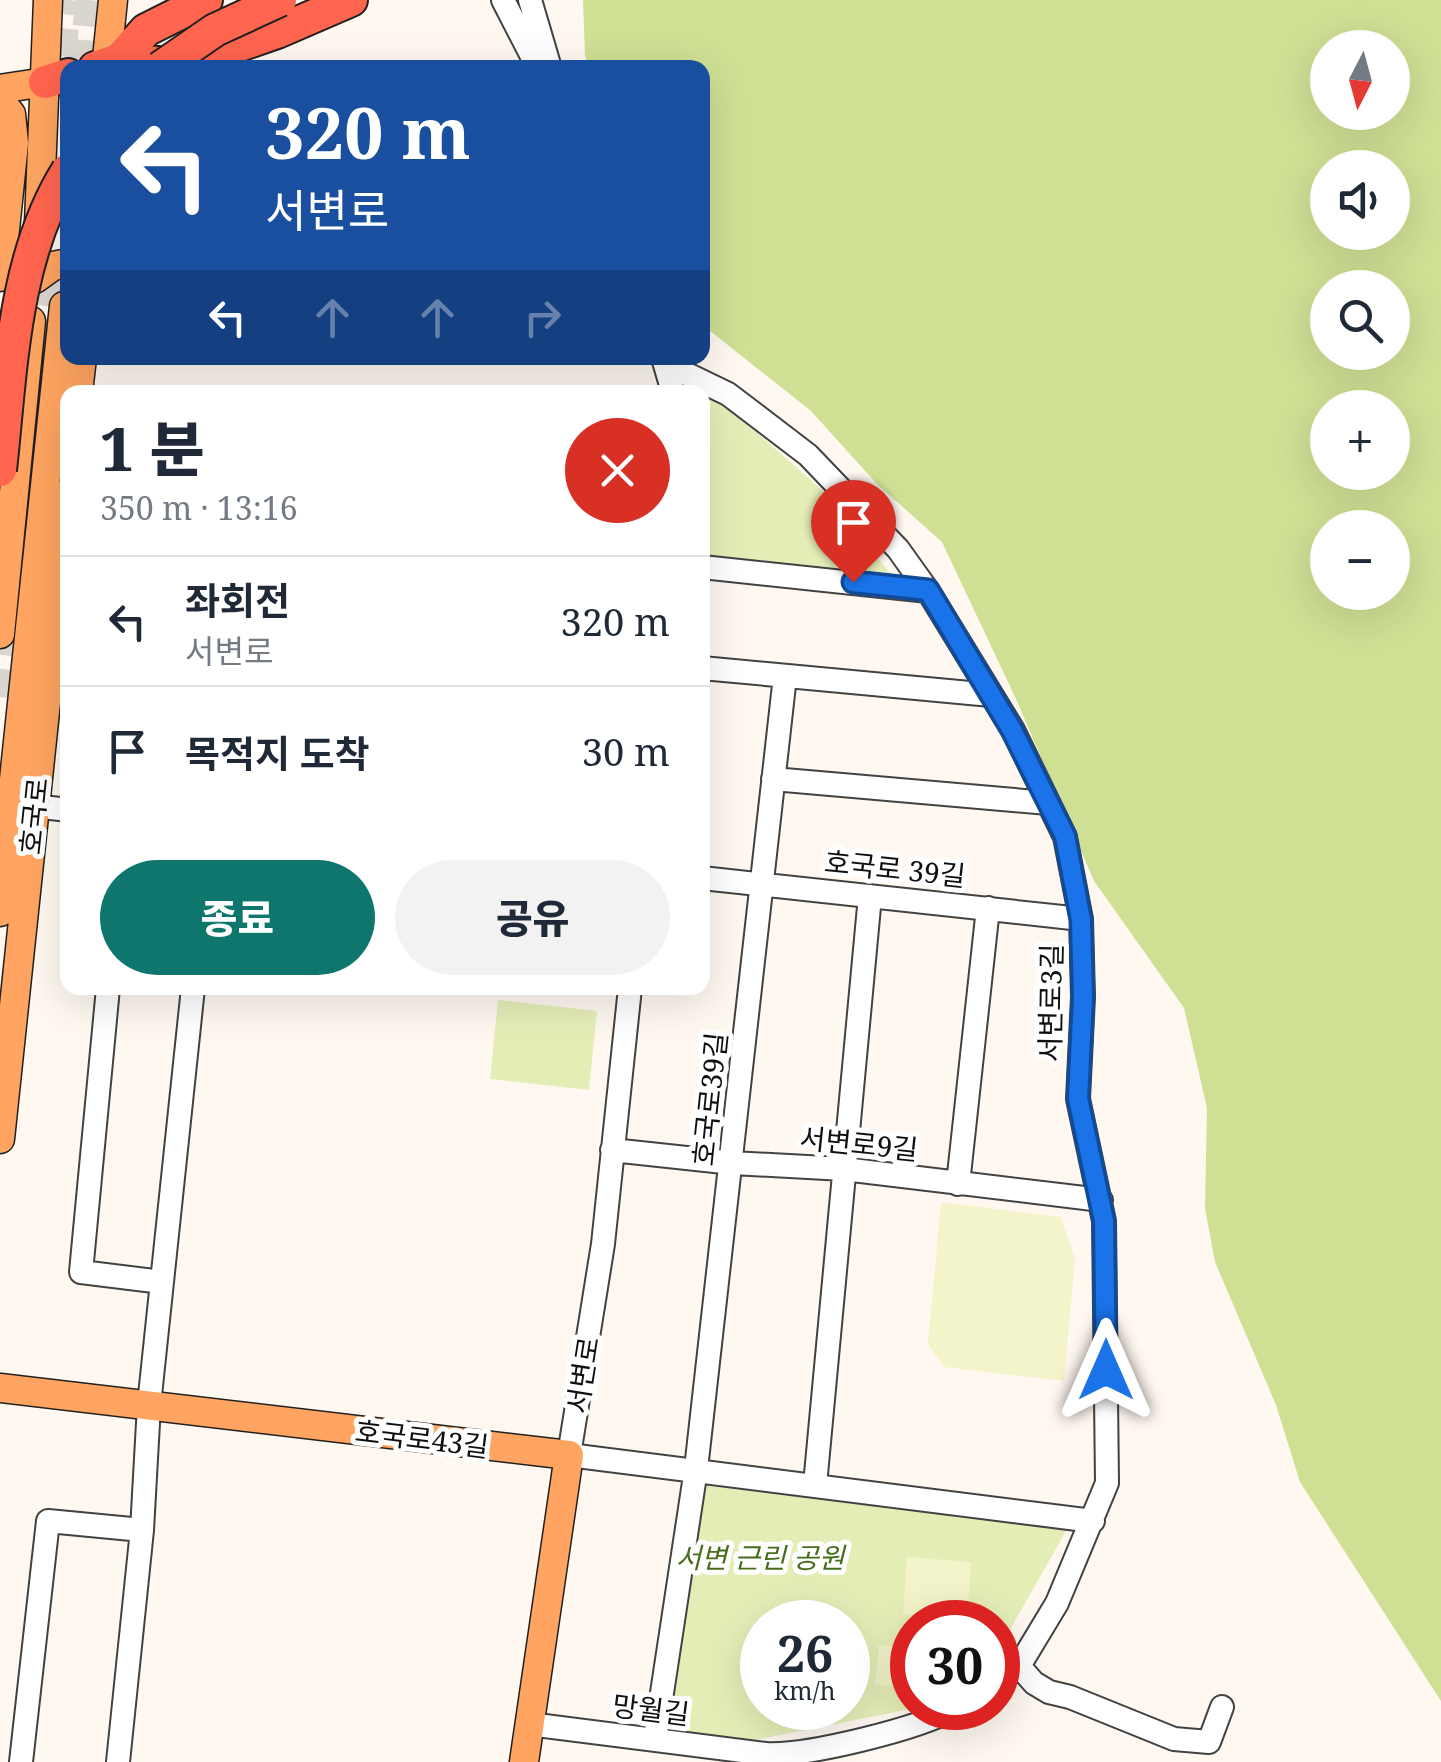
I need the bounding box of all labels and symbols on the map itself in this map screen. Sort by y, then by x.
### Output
north arrow [1310,30,1410,130]
pin [811,480,896,583]
street label: 호국로 [10,776,56,856]
street label: 호국로 39길 [823,842,967,894]
street label: 서변로3길 [1030,943,1070,1063]
street label: 호국로39길 [683,1030,735,1168]
street label: 서변로9길 [798,1118,920,1168]
position arrow [1054,1318,1158,1422]
street label: 서변로 [557,1334,607,1416]
street label: 호국로43길 [353,1411,491,1465]
park label: 서변 근린 공원 [675,1538,847,1576]
speed limit sign: 30 [890,1600,1020,1730]
street label: 망월길 [610,1685,692,1733]

